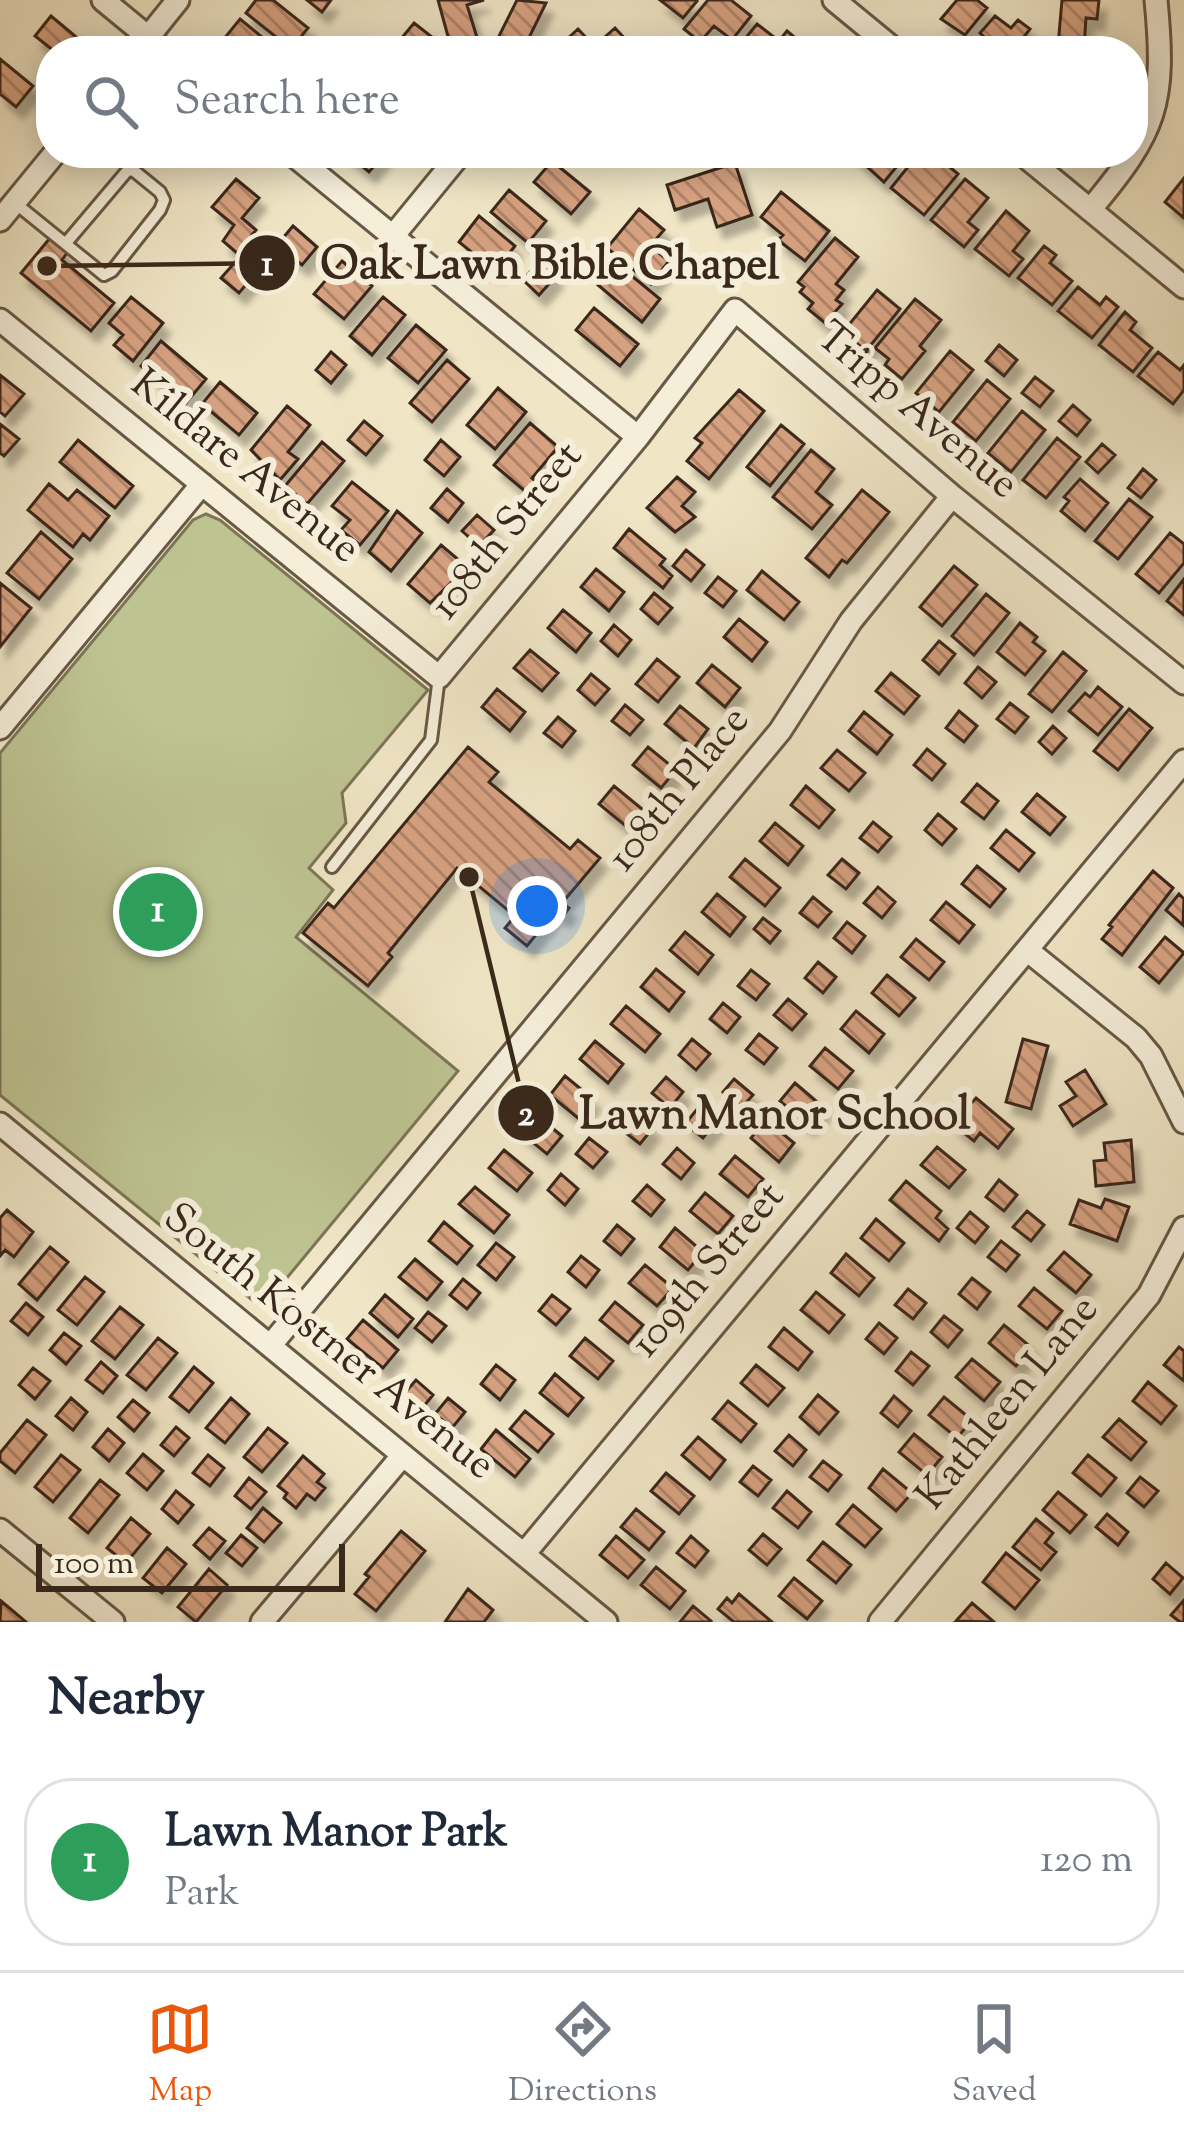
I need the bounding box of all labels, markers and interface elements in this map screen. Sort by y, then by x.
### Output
search box [36,36,1148,168]
icon: search [78,69,144,135]
text: Search here [174,70,400,135]
callout: Oak Lawn Bible Chapel [237,222,804,303]
text: Oak Lawn Bible Chapel [320,235,780,300]
text: 1 [261,240,274,292]
street label: Tripp Avenue [801,309,1031,515]
street label: Kildare Avenue [116,356,372,580]
street label: 108th Street [418,430,598,634]
street label: 108th Place [594,694,766,886]
pin: 1 [119,867,197,957]
your location [507,876,567,936]
callout: Lawn Manor School [496,1072,994,1153]
text: Lawn Manor School [580,1085,971,1150]
text: 2 [518,1090,535,1142]
street label: 109th Street [618,1170,800,1372]
street label: South Kostner Avenue [149,1190,507,1496]
street label: Kathleen Lane [903,1284,1115,1524]
scale bar [36,1538,345,1591]
text: 100 m [54,1541,134,1589]
text: Nearby [48,1664,205,1737]
text: Lawn Manor Park [165,1802,507,1867]
text: 1 [83,1834,97,1890]
text: 120 m [1040,1834,1133,1890]
text: Park [165,1867,240,1923]
tab: Map [147,1996,213,2116]
tab: Directions [508,1996,657,2116]
tab: Saved [952,1996,1037,2116]

